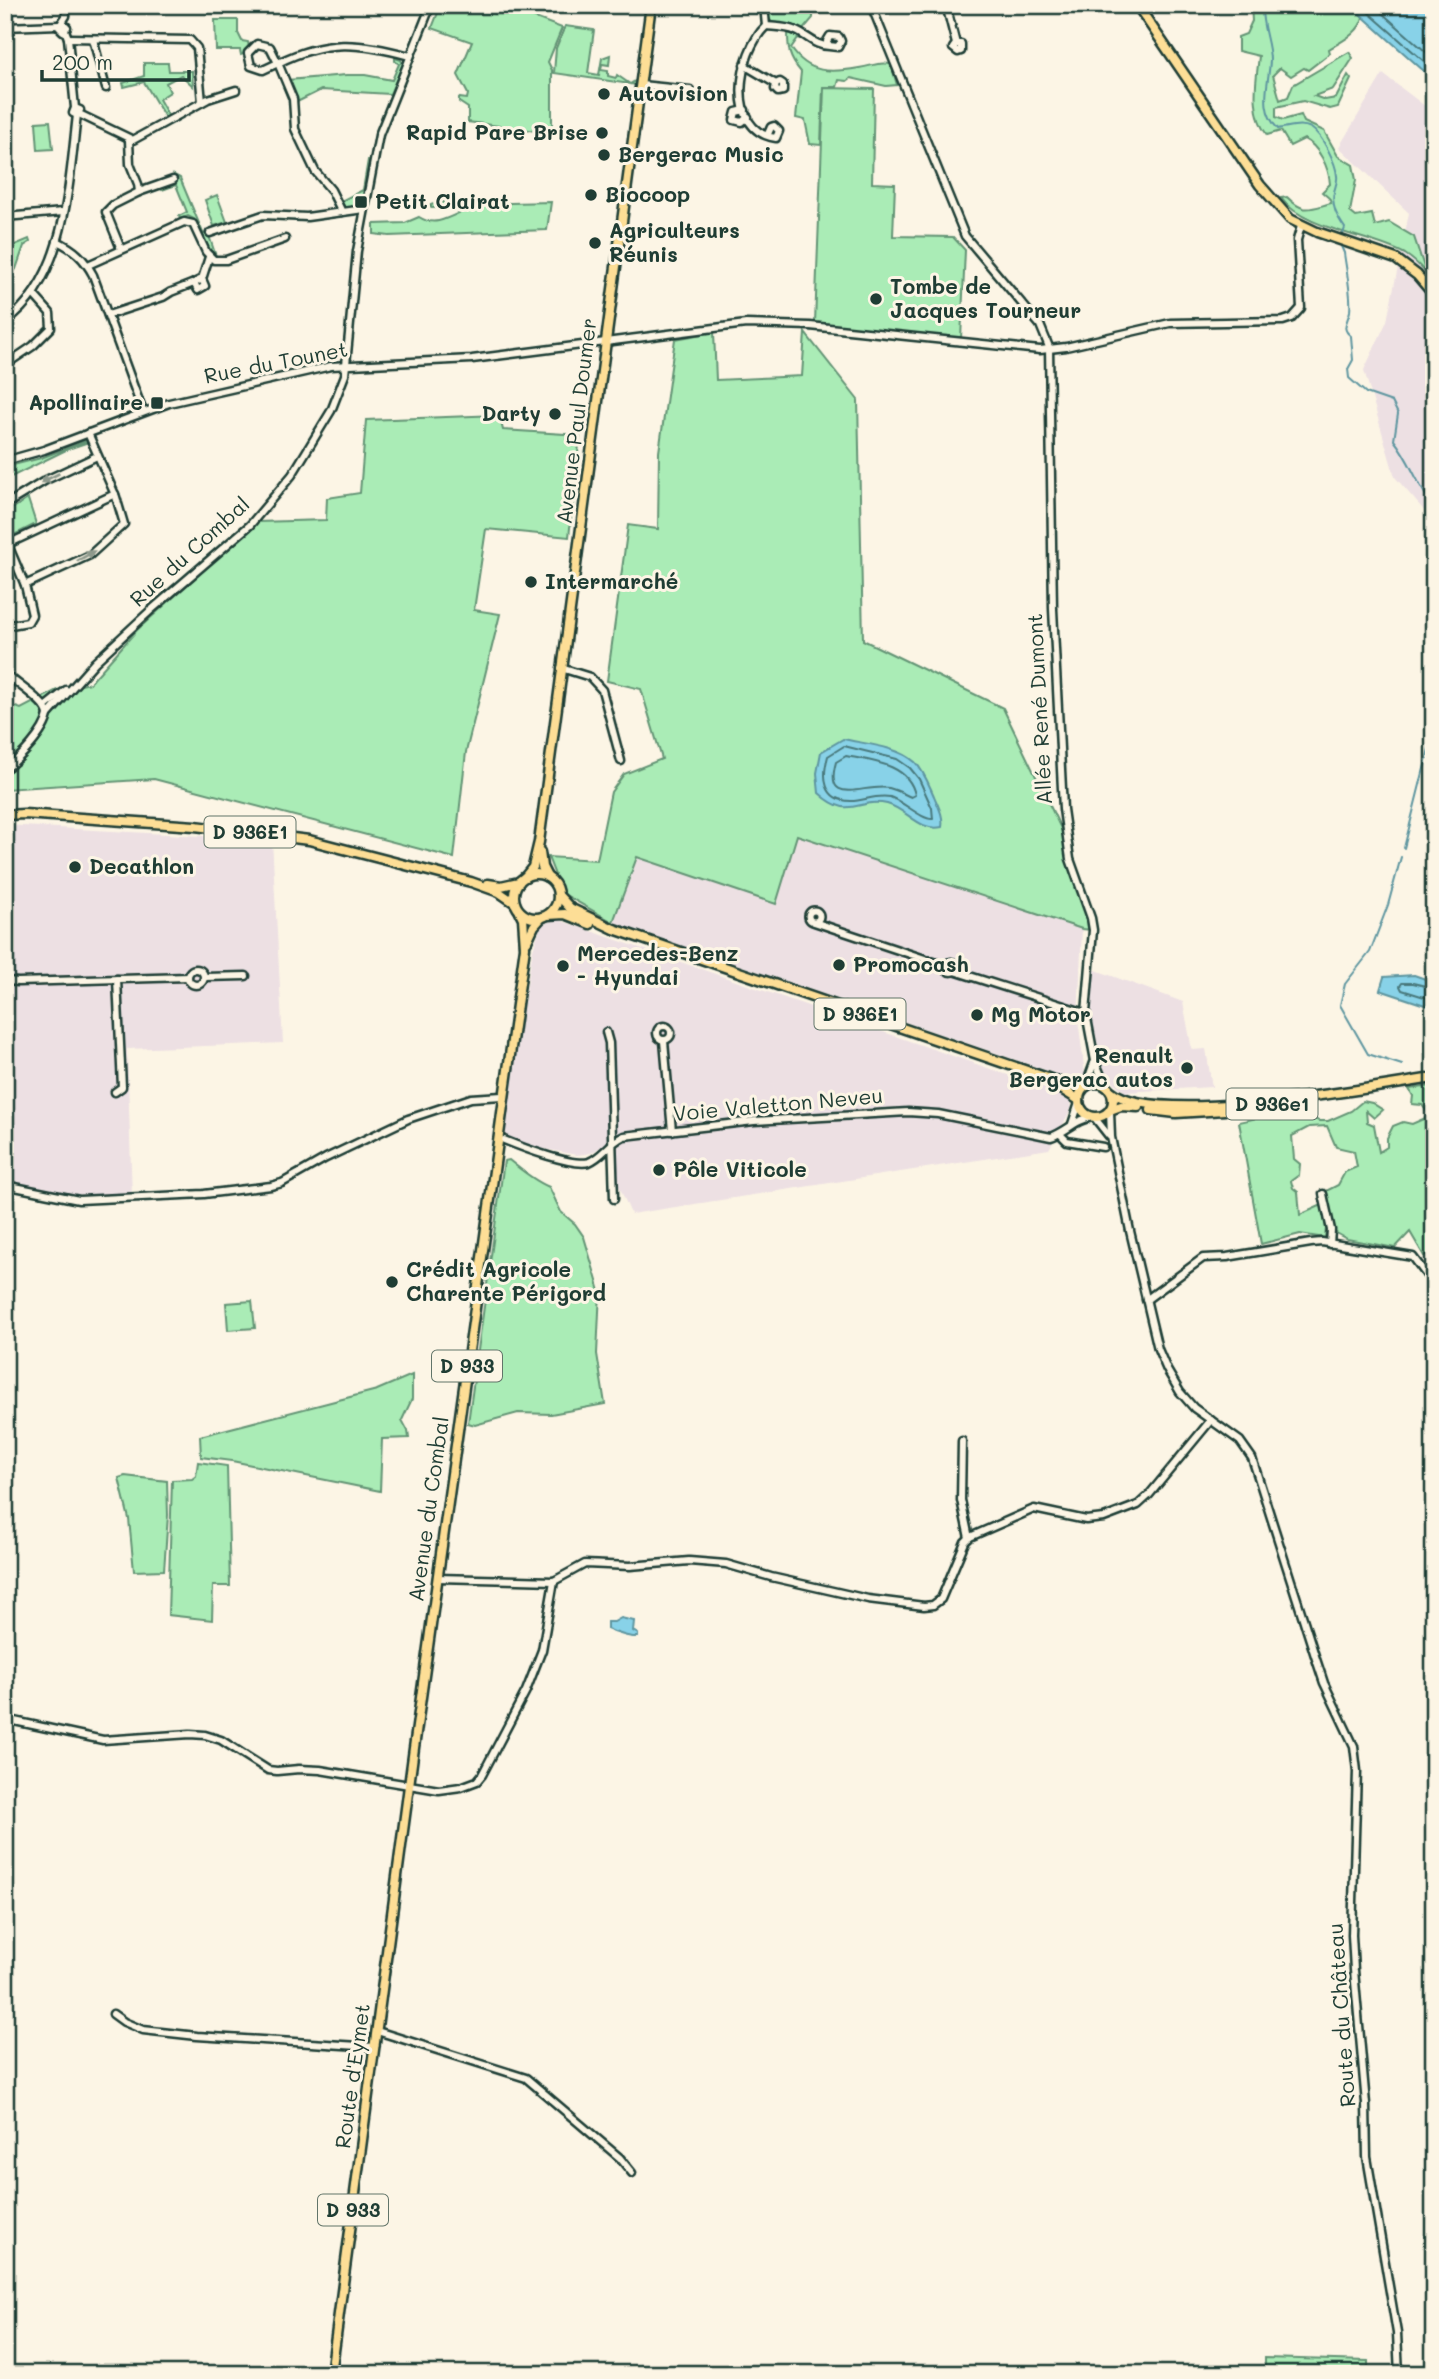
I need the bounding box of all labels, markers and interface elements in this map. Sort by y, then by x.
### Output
scale bar [42,38,189,82]
text: 200 m [52,48,113,75]
place label: Autovision [618,79,728,106]
marker: Autovision [596,86,612,102]
place label: Rapid Pare Brise [406,118,588,145]
marker: Rapid Pare Brise [594,125,610,141]
place label: Bergerac Music [618,140,784,167]
marker: Bergerac Music [596,147,612,163]
place label: Biocoop [605,180,690,207]
place label: Petit Clairat [375,187,510,214]
marker: Biocoop [583,187,599,203]
marker: Petit Clairat [353,194,369,210]
place label: Agriculteurs Réunis [609,216,740,267]
marker: Agriculteurs Réunis [587,235,603,251]
place label: Tombe de Jacques Tourneur [890,272,1081,323]
marker: Tombe de Jacques Tourneur [868,291,884,307]
street label: Avenue Paul Doumer [549,316,602,525]
street label: Rue du Tounet [202,334,350,389]
place label: Apollinaire [28,388,143,415]
marker: Apollinaire [149,395,165,411]
place label: Darty [481,399,541,427]
marker: Darty [547,406,563,422]
one-way arrow [40,473,60,484]
street label: Rue du Combal [123,490,255,612]
one-way arrow [76,549,96,562]
place label: Intermarché [545,567,678,594]
marker: Intermarché [523,574,539,590]
street label: Allée René Dumont [1020,613,1057,805]
road number: D 936E1 [204,817,296,848]
place label: Decathlon [89,852,194,879]
marker: Decathlon [67,859,83,875]
place label: Mercedes-Benz - Hyundai [577,939,738,991]
place label: Promocash [853,950,969,977]
marker: Promocash [831,957,847,973]
marker: Mercedes-Benz - Hyundai [555,958,571,974]
road number: D 936E1 [814,998,906,1030]
place label: Mg Motor [991,1000,1091,1027]
marker: Mg Motor [969,1007,985,1023]
place label: Renault Bergerac autos [1009,1041,1173,1092]
marker: Renault Bergerac autos [1179,1060,1195,1076]
street label: Voie Valetton Neveu [672,1081,884,1126]
road number: D 936e1 [1226,1088,1318,1120]
place label: Pôle Viticole [673,1155,807,1182]
marker: Pôle Viticole [651,1162,667,1178]
place label: Crédit Agricole Charente Périgord [406,1255,606,1306]
marker: Crédit Agricole Charente Périgord [384,1274,400,1290]
road number: D 933 [432,1350,502,1382]
street label: Avenue du Combal [401,1414,454,1603]
street label: Route du Château [1321,1922,1360,2108]
street label: Route d'Eymet [328,2001,375,2150]
road number: D 933 [318,2194,388,2226]

